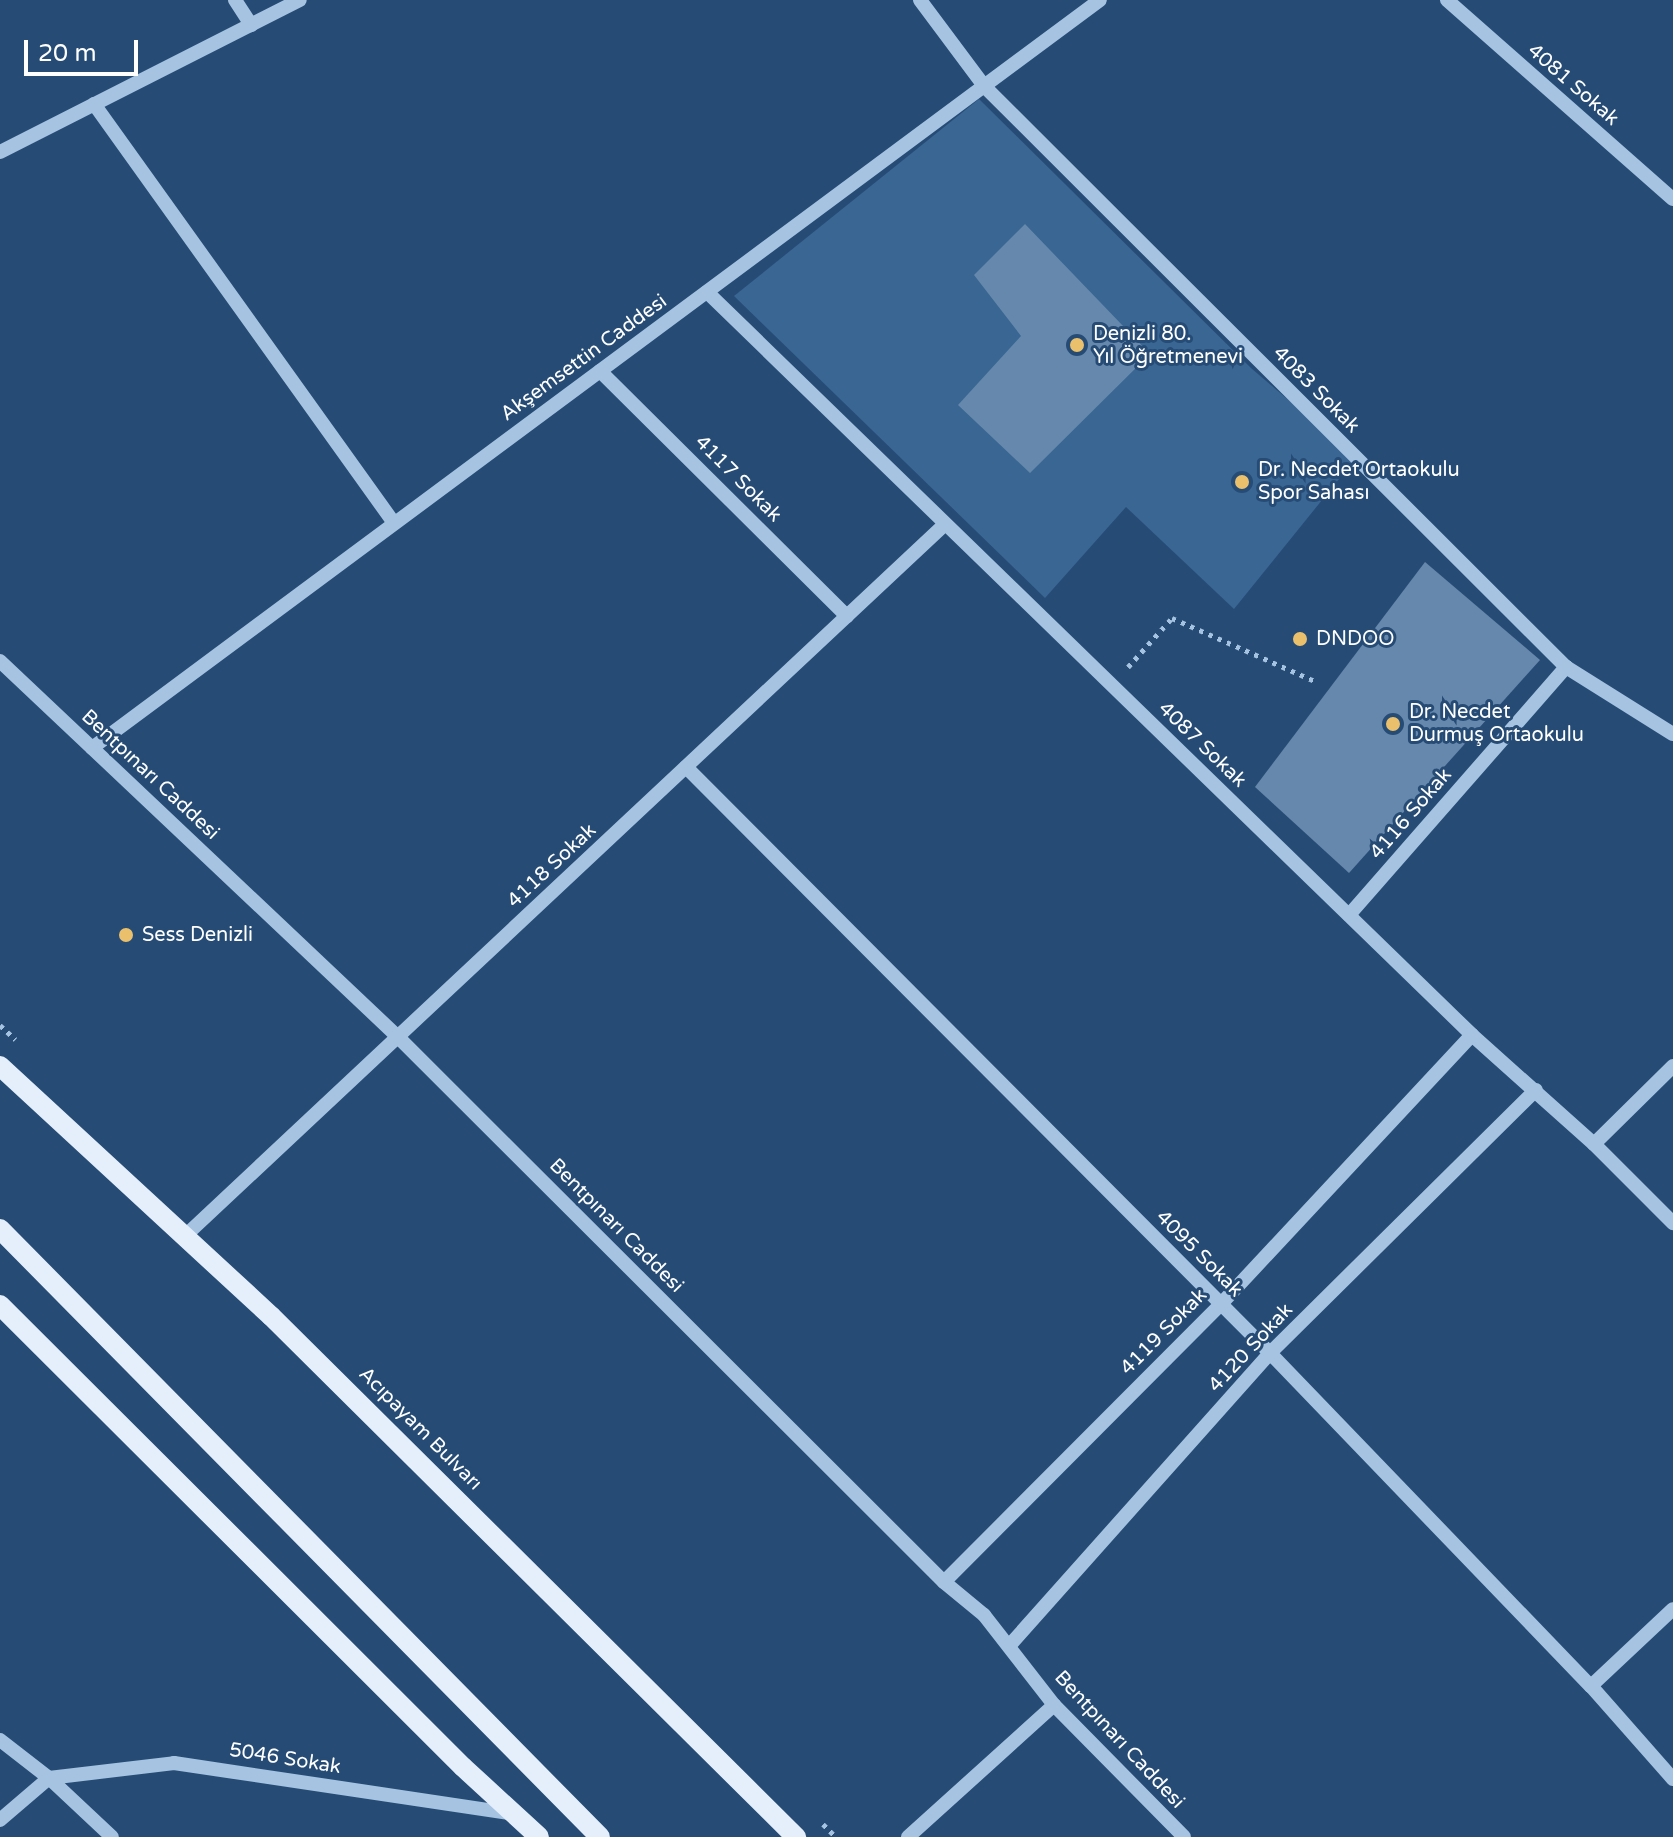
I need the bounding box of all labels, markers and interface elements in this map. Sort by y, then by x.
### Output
scale bar [28,24,142,74]
text: 20 m [38,39,96,68]
street label: 4081 Sokak [1523,39,1623,131]
street label: Akşemsettin Caddesi [496,290,672,426]
place label: Denizli 80. Yıl Öğretmenevi [1093,322,1243,369]
marker: Denizli 80. Yıl Öğretmenevi [1068,336,1086,354]
street label: 4083 Sokak [1268,342,1364,438]
street label: 4117 Sokak [690,431,786,527]
place label: Dr. Necdet Ortaokulu Spor Sahası [1258,458,1460,505]
marker: Dr. Necdet Ortaokulu Spor Sahası [1233,473,1251,491]
place label: DNDOO [1316,627,1395,651]
marker: DNDOO [1291,630,1309,648]
street label: 4087 Sokak [1153,697,1251,793]
place label: Dr. Necdet Durmuş Ortaokulu [1409,700,1584,747]
street label: Bentpınarı Caddesi [76,705,224,845]
marker: Dr. Necdet Durmuş Ortaokulu [1384,715,1402,733]
street label: 4116 Sokak [1365,764,1457,864]
street label: 4118 Sokak [503,819,601,913]
place label: Sess Denizli [142,923,253,947]
marker: Sess Denizli [117,926,135,944]
street label: Bentpınarı Caddesi [544,1154,688,1298]
street label: 4095 Sokak [1151,1206,1247,1302]
street label: 4119 Sokak [1116,1284,1212,1380]
street label: 4120 Sokak [1204,1299,1298,1397]
street label: Acıpayam Bulvarı [353,1362,487,1496]
street label: Bentpınarı Caddesi [1049,1666,1189,1814]
street label: 5046 Sokak [227,1738,343,1780]

